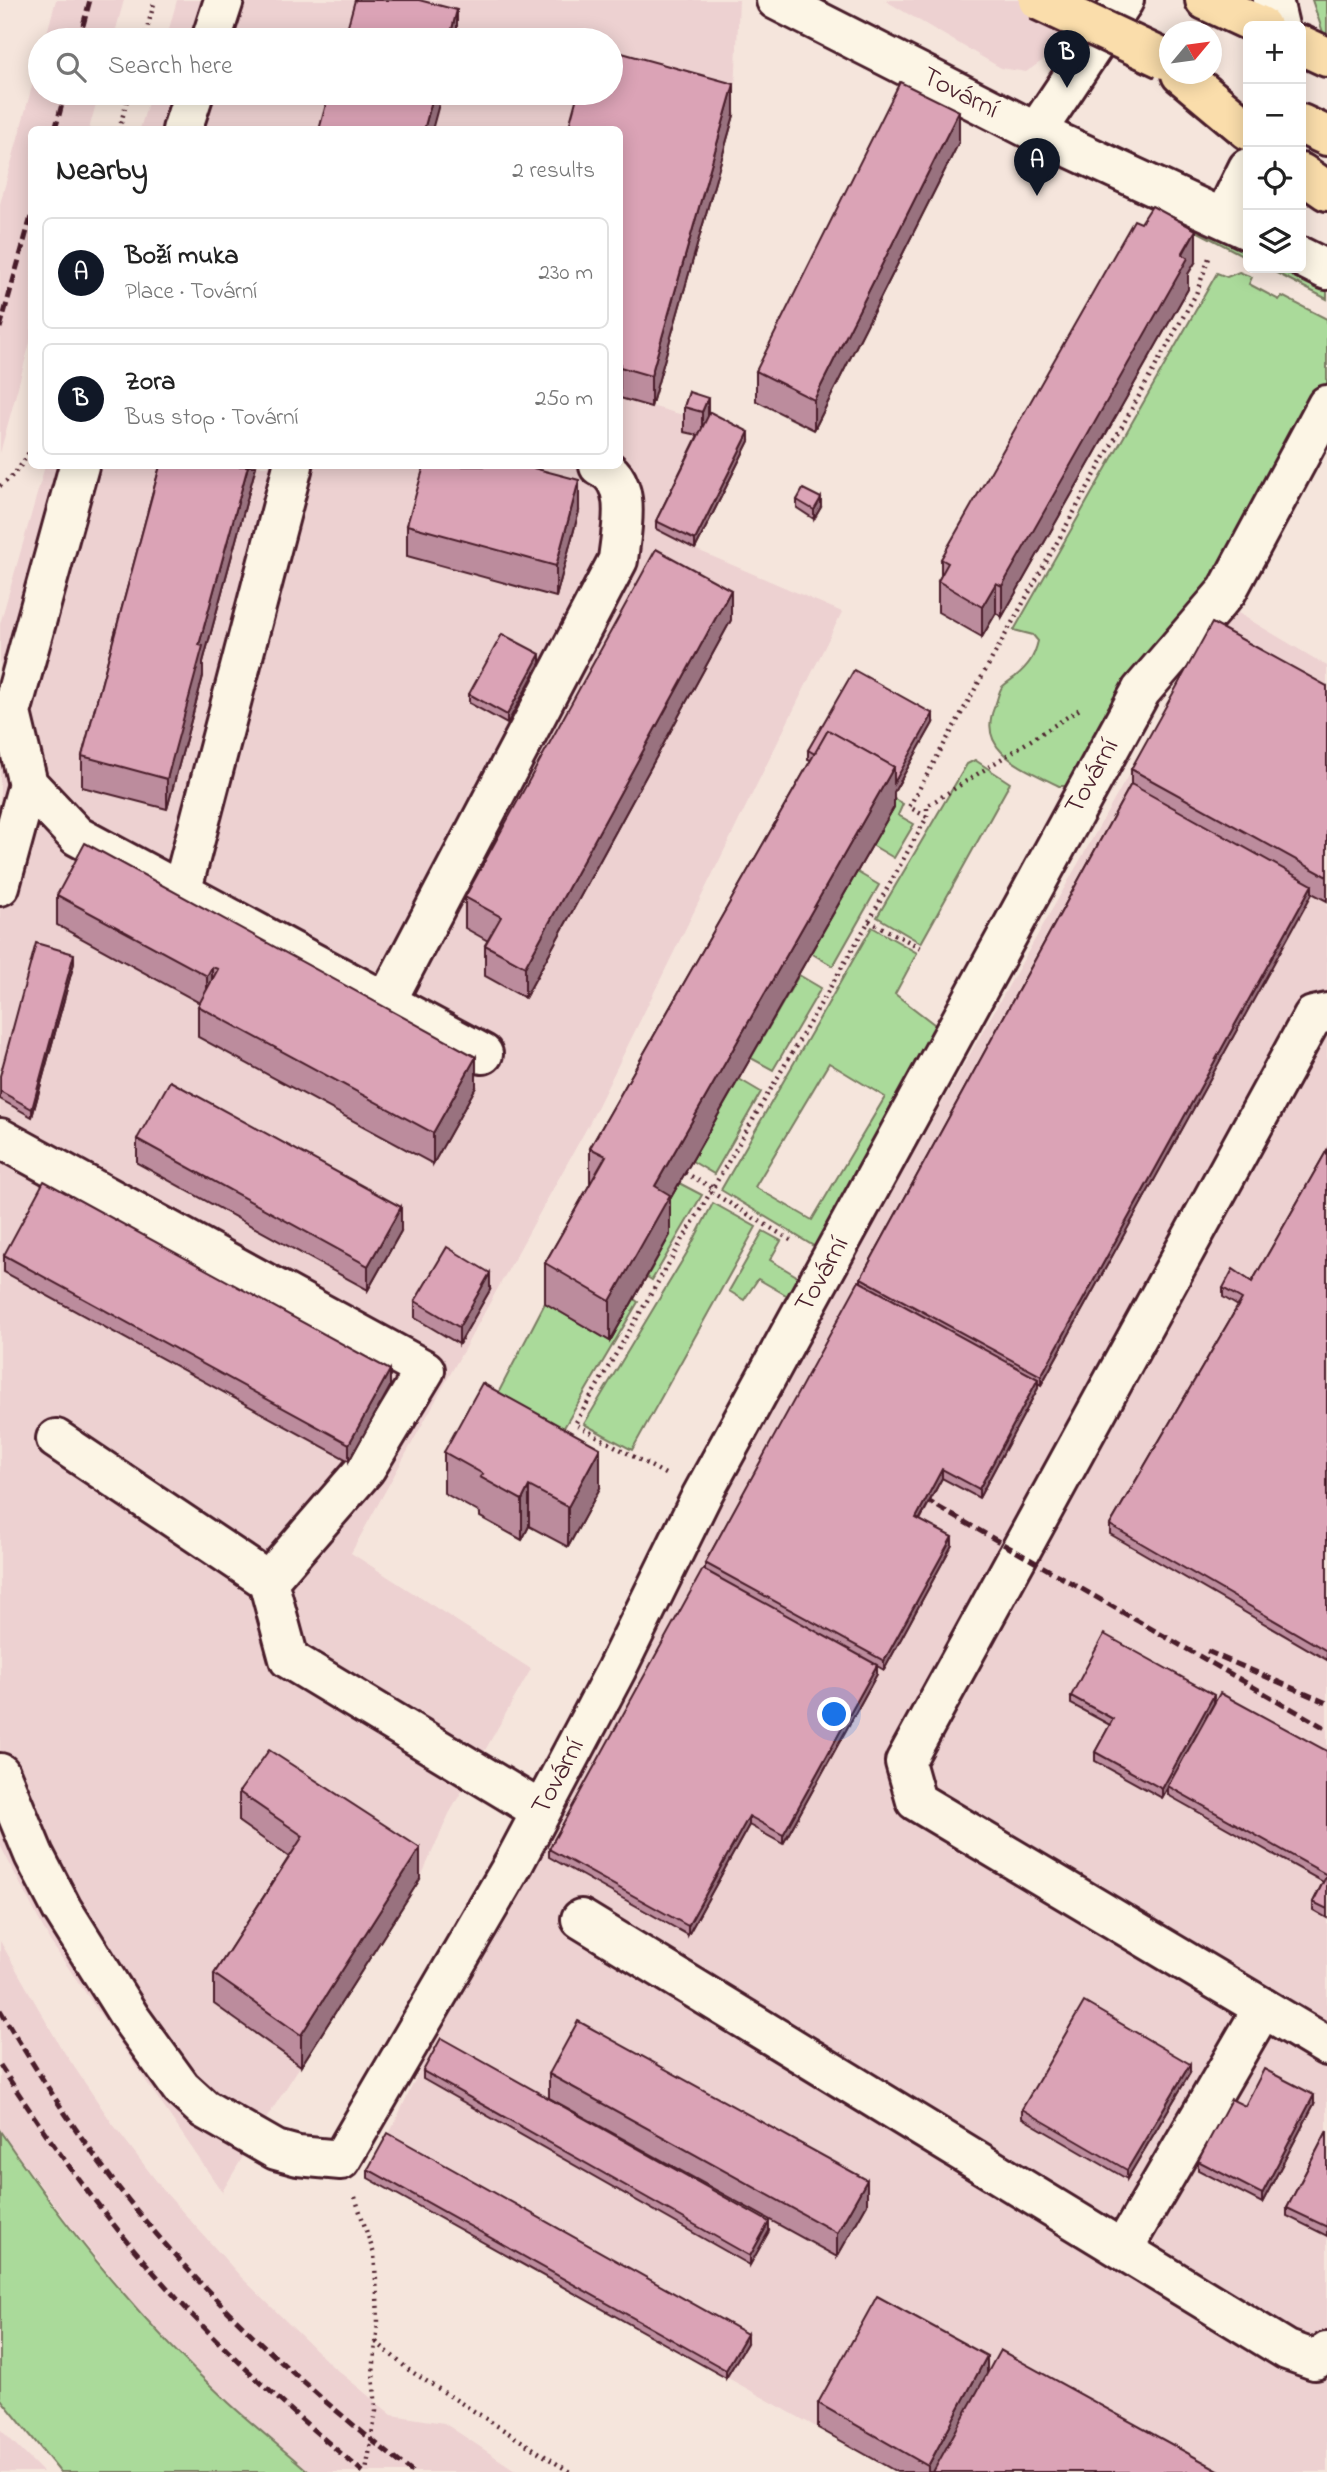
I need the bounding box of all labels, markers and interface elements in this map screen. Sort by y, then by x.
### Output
north arrow [1159,21,1222,84]
map controls [1243,21,1306,273]
button: + [1243,21,1306,84]
search box [28,28,623,105]
pin: B [1044,30,1090,88]
icon: search [52,48,90,86]
text: Search here [108,48,233,86]
street label: Tovární [914,57,1006,131]
button: − [1243,84,1306,147]
pin: A [1014,138,1060,196]
button: locate [1243,147,1306,210]
text: Nearby [56,150,148,194]
text: 2 results [512,155,595,188]
button: layers [1243,210,1306,273]
text: Boží muka [125,238,239,276]
text: A [74,257,88,290]
text: 230 m [539,257,593,290]
text: Place · Tovární [125,276,257,309]
text: Zora [125,364,175,402]
text: B [73,383,89,416]
text: 250 m [535,383,593,416]
text: Bus stop · Tovární [125,402,299,435]
street label: Tovární [1055,731,1131,823]
street label: Tovární [785,1229,861,1321]
your location [817,1697,851,1731]
street label: Tovární [522,1731,596,1823]

